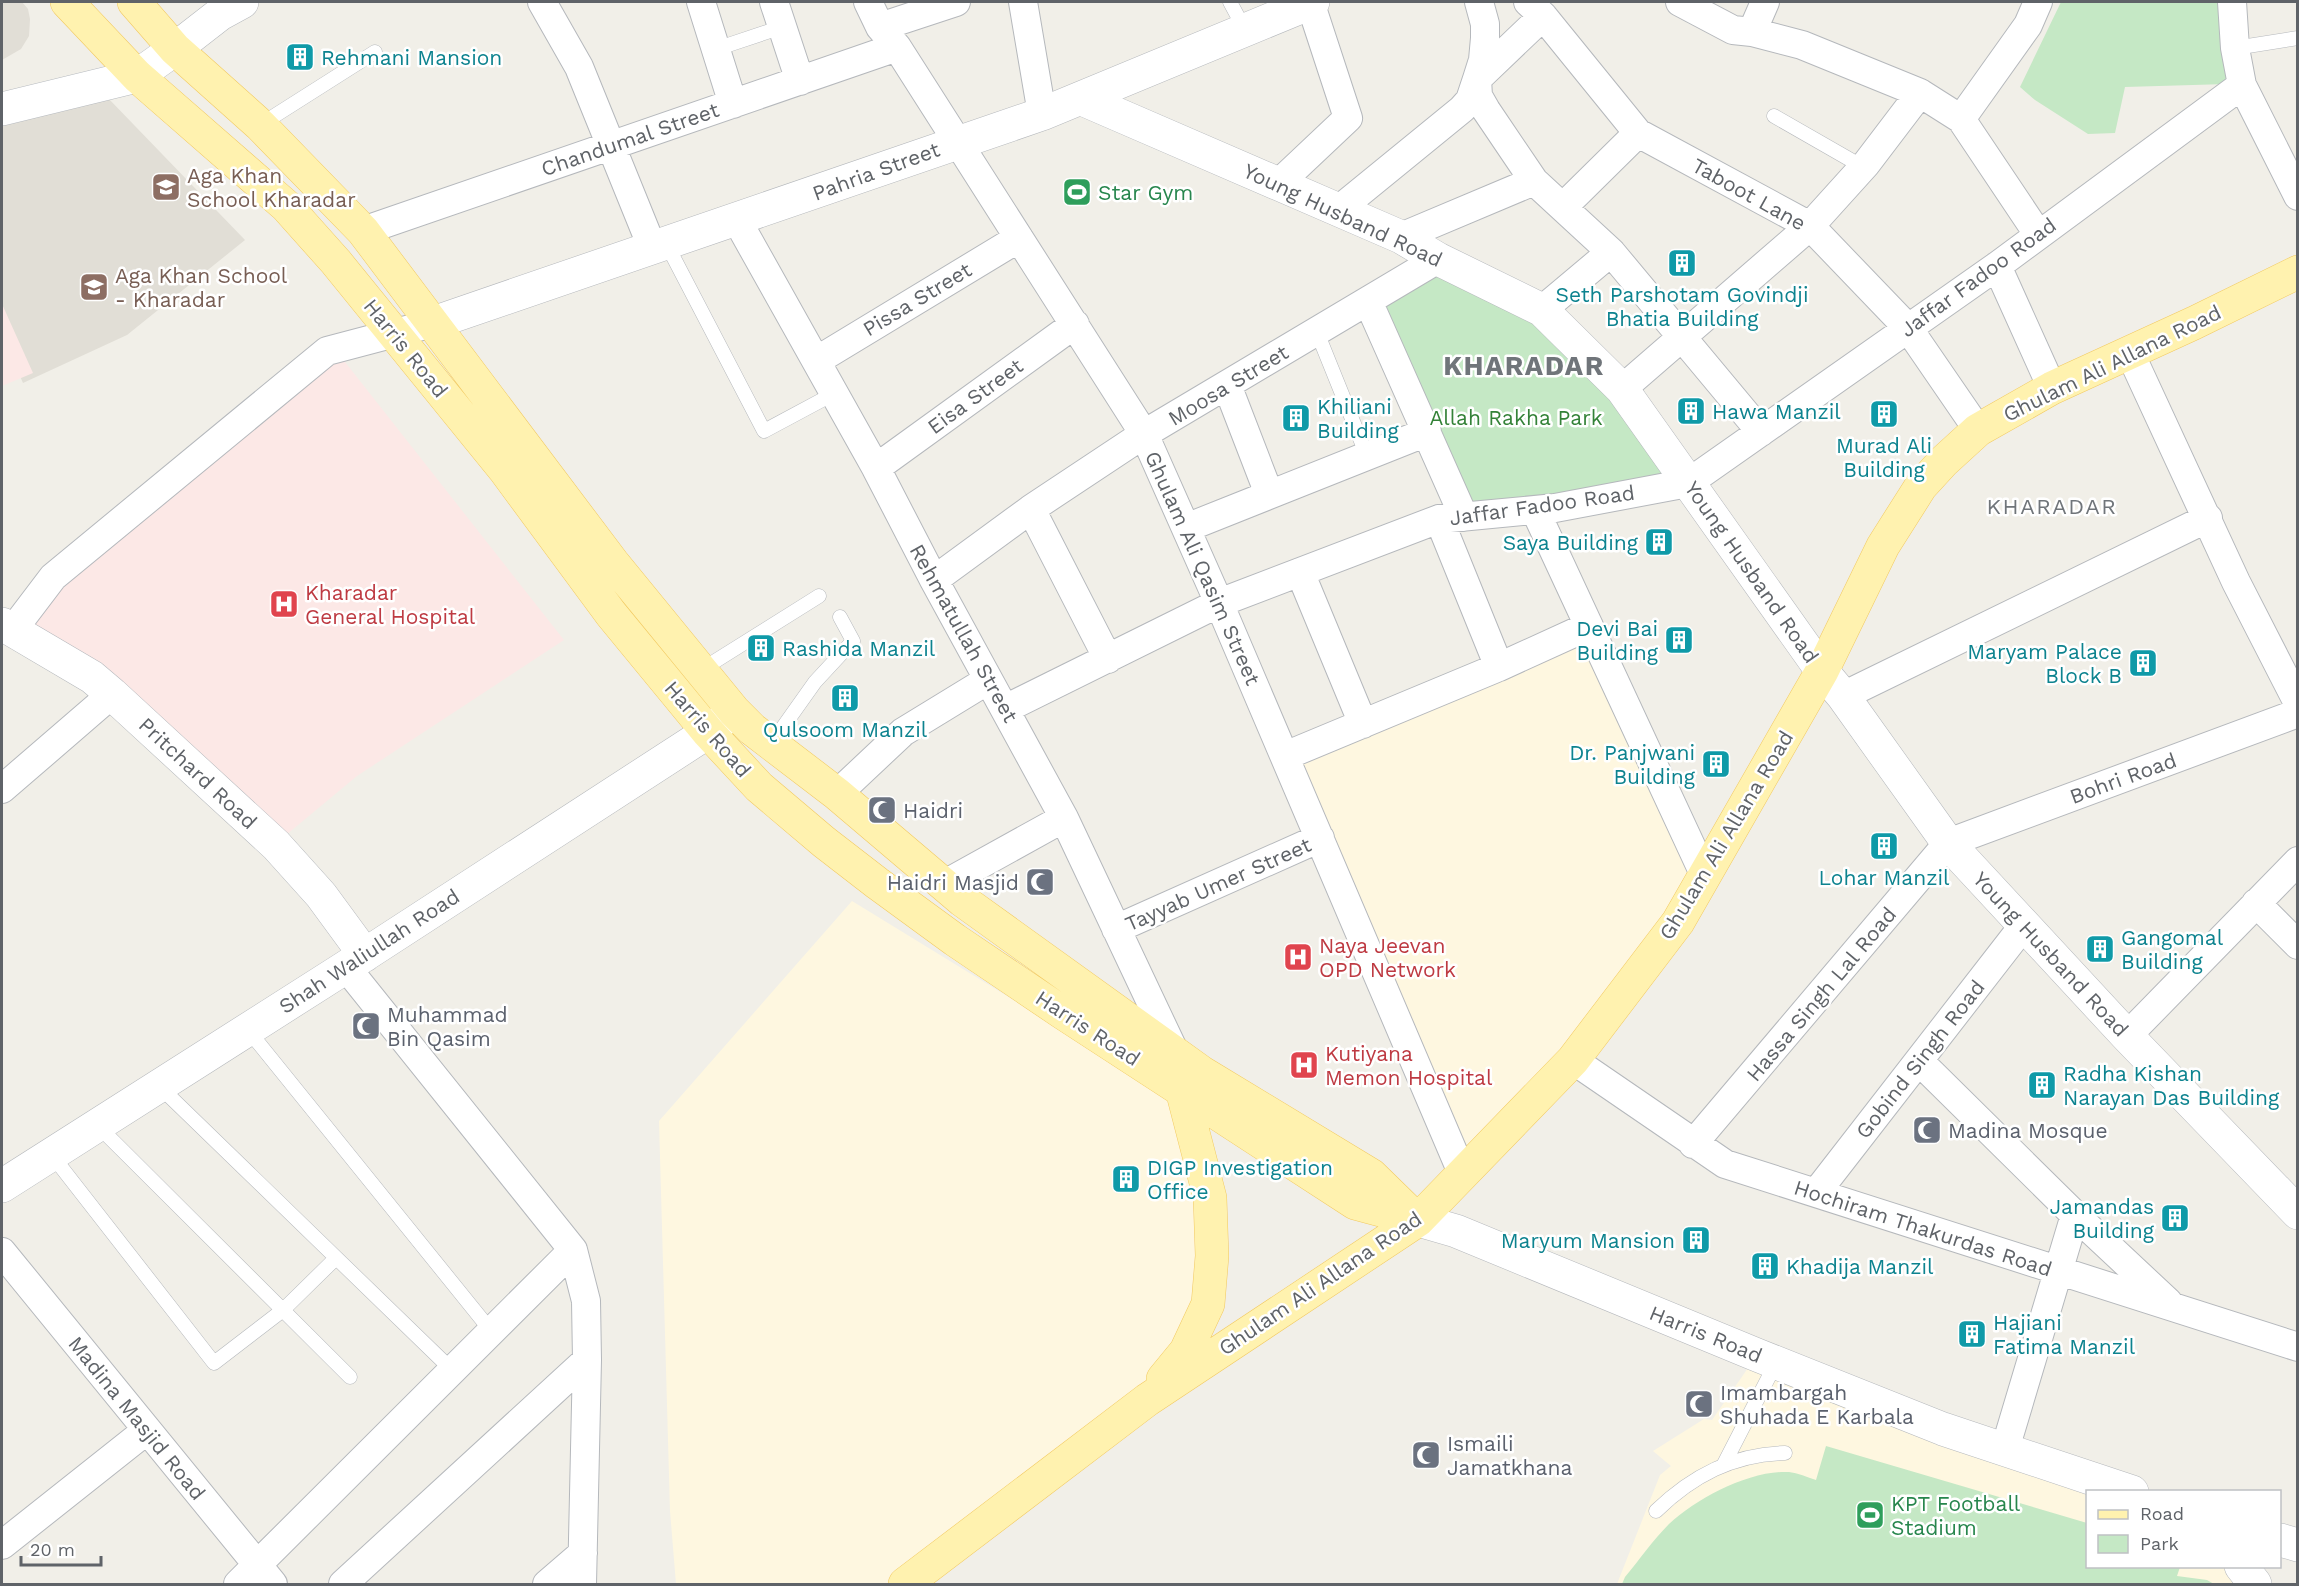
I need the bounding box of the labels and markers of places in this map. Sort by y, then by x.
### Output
building icon: Rehmani Mansion [284,41,316,73]
place label: Rehmani Mansion [321,45,502,70]
place label: Aga Khan School Kharadar [187,163,356,212]
school or university icon: Aga Khan School Kharadar [150,171,182,203]
sports icon: Star Gym [1061,176,1093,208]
place label: Star Gym [1098,180,1193,205]
building icon: Seth Parshotam Govindji Bhatia Building [1666,247,1698,279]
place label: Aga Khan School - Kharadar [115,263,288,312]
school or university icon: Aga Khan School - Kharadar [78,271,110,303]
place label: Seth Parshotam Govindji Bhatia Building [1555,282,1809,331]
place label: Khiliani Building [1317,394,1399,443]
building icon: Hawa Manzil [1675,395,1707,427]
building icon: Murad Ali Building [1868,398,1900,430]
place label: Hawa Manzil [1712,399,1841,424]
building icon: Khiliani Building [1280,402,1312,434]
place label: Murad Ali Building [1836,433,1932,482]
building icon: Saya Building [1643,526,1675,558]
place label: Saya Building [1503,530,1639,555]
place label: Kharadar General Hospital [305,580,476,629]
hospital icon: Kharadar General Hospital [268,588,300,620]
place label: Devi Bai Building [1576,616,1659,665]
building icon: Devi Bai Building [1663,624,1695,656]
building icon: Rashida Manzil [745,632,777,664]
place label: Rashida Manzil [782,636,936,661]
place label: Maryam Palace Block B [1967,639,2122,688]
building icon: Maryam Palace Block B [2127,647,2159,679]
building icon: Qulsoom Manzil [829,682,861,714]
place label: Qulsoom Manzil [763,717,928,742]
place label: Dr. Panjwani Building [1569,740,1696,789]
building icon: Dr. Panjwani Building [1700,748,1732,780]
mosque icon: Haidri [866,794,898,826]
place label: Haidri [903,798,963,823]
building icon: Lohar Manzil [1868,830,1900,862]
place label: Lohar Manzil [1819,865,1950,890]
mosque icon: Haidri Masjid [1024,866,1056,898]
place label: Haidri Masjid [887,870,1019,895]
place label: Gangomal Building [2121,925,2224,974]
place label: Naya Jeevan OPD Network [1319,933,1456,982]
building icon: Gangomal Building [2084,933,2116,965]
hospital icon: Naya Jeevan OPD Network [1282,941,1314,973]
place label: Muhammad Bin Qasim [387,1002,508,1051]
mosque icon: Muhammad Bin Qasim [350,1010,382,1042]
place label: Kutiyana Memon Hospital [1325,1041,1493,1090]
hospital icon: Kutiyana Memon Hospital [1288,1049,1320,1081]
place label: Radha Kishan Narayan Das Building [2063,1061,2280,1110]
building icon: Radha Kishan Narayan Das Building [2026,1069,2058,1101]
mosque icon: Madina Mosque [1911,1114,1943,1146]
place label: Madina Mosque [1948,1118,2108,1143]
place label: DIGP Investigation Office [1147,1155,1333,1204]
building icon: DIGP Investigation Office [1110,1163,1142,1195]
place label: Jamandas Building [2050,1194,2155,1243]
building icon: Jamandas Building [2159,1202,2191,1234]
building icon: Maryum Mansion [1680,1224,1712,1256]
place label: Maryum Mansion [1501,1228,1675,1253]
building icon: Khadija Manzil [1749,1250,1781,1282]
place label: Khadija Manzil [1786,1254,1934,1279]
place label: Hajiani Fatima Manzil [1993,1310,2136,1359]
building icon: Hajiani Fatima Manzil [1956,1318,1988,1350]
place label: Imambargah Shuhada E Karbala [1720,1380,1914,1429]
mosque icon: Imambargah Shuhada E Karbala [1683,1388,1715,1420]
place label: Ismaili Jamatkhana [1447,1431,1572,1480]
mosque icon: Ismaili Jamatkhana [1410,1439,1442,1471]
place label: KPT Football Stadium [1891,1491,2021,1540]
sports icon: KPT Football Stadium [1854,1499,1886,1531]

